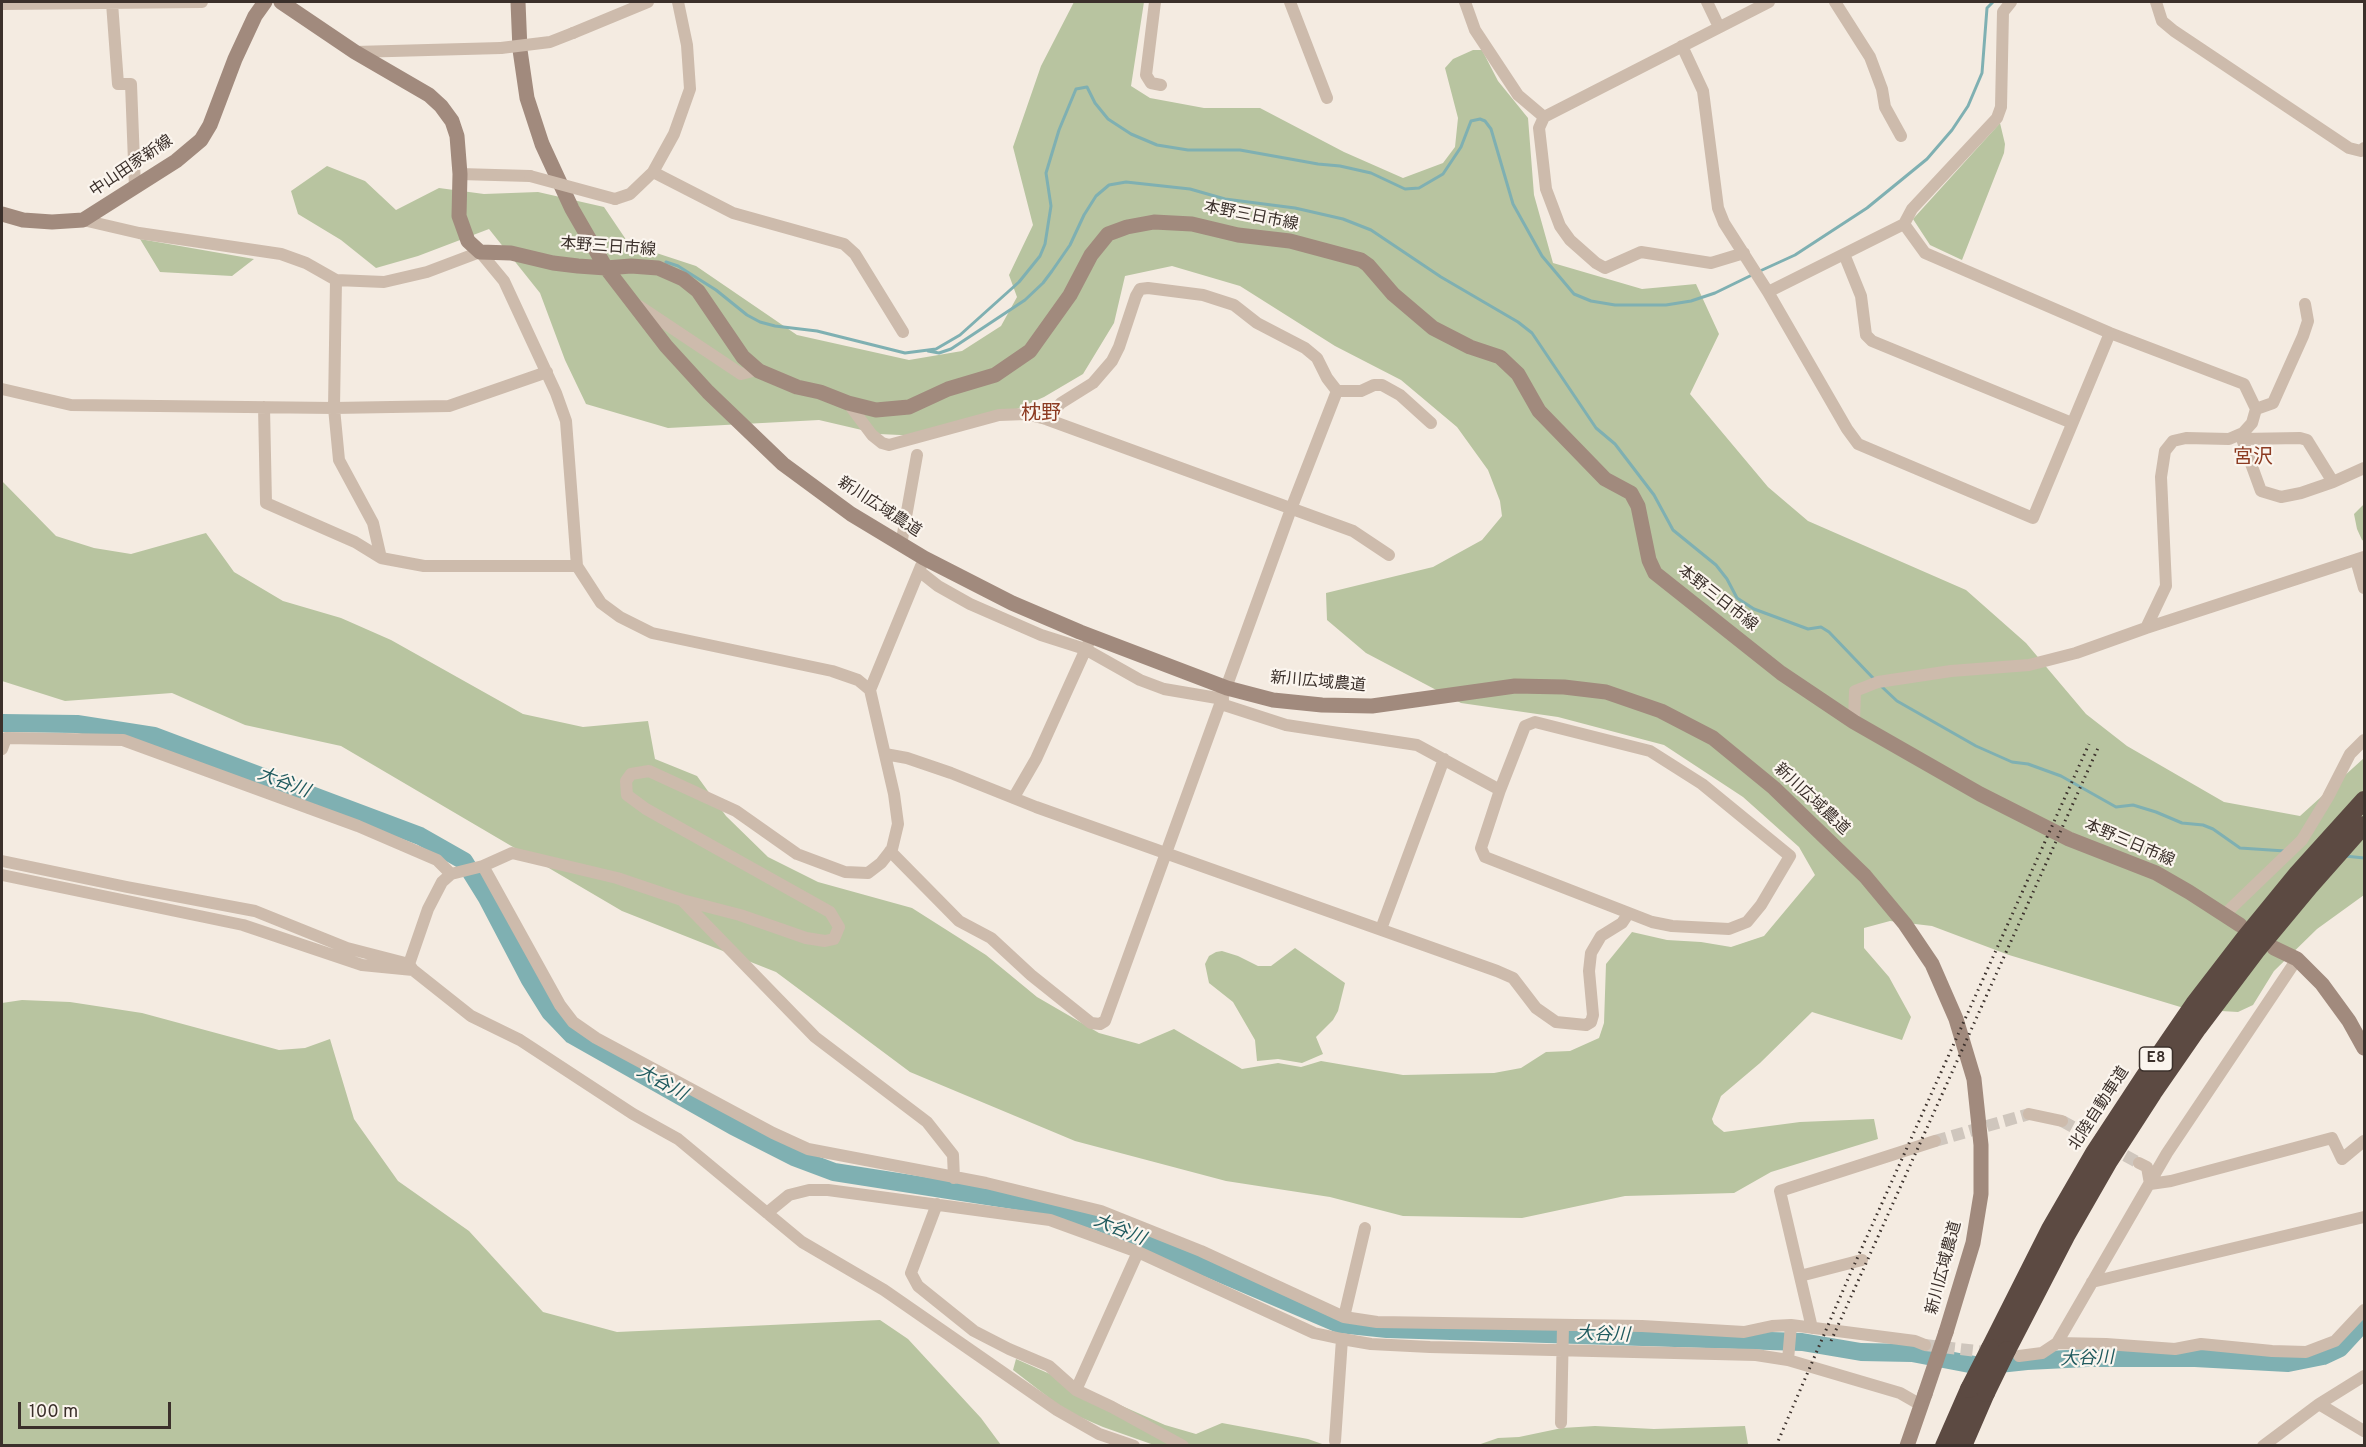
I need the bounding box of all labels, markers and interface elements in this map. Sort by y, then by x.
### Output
street label: 中山田家新線 [87,132,177,202]
street label: 本野三日市線 [1202,198,1300,236]
street label: 本野三日市線 [559,235,657,261]
district label: 枕野 [1021,403,1061,427]
district label: 宮沢 [2233,447,2273,471]
street label: 新川広域農道 [834,474,924,542]
street label: 本野三日市線 [1673,562,1761,636]
street label: 新川広域農道 [1269,669,1367,697]
street label: 新川広域農道 [1769,760,1853,840]
water label: 大谷川 [254,764,312,804]
street label: 本野三日市線 [2081,816,2177,872]
road number: E8 [2140,1047,2172,1071]
water label: 大谷川 [632,1061,690,1107]
street label: 北陸自動車道 [2066,1064,2134,1154]
water label: 大谷川 [1090,1211,1148,1251]
street label: 新川広域農道 [1923,1219,1967,1317]
water label: 大谷川 [1576,1324,1630,1348]
water label: 大谷川 [2060,1348,2114,1372]
scale bar [21,1390,174,1428]
text: 100 m [29,1401,78,1424]

